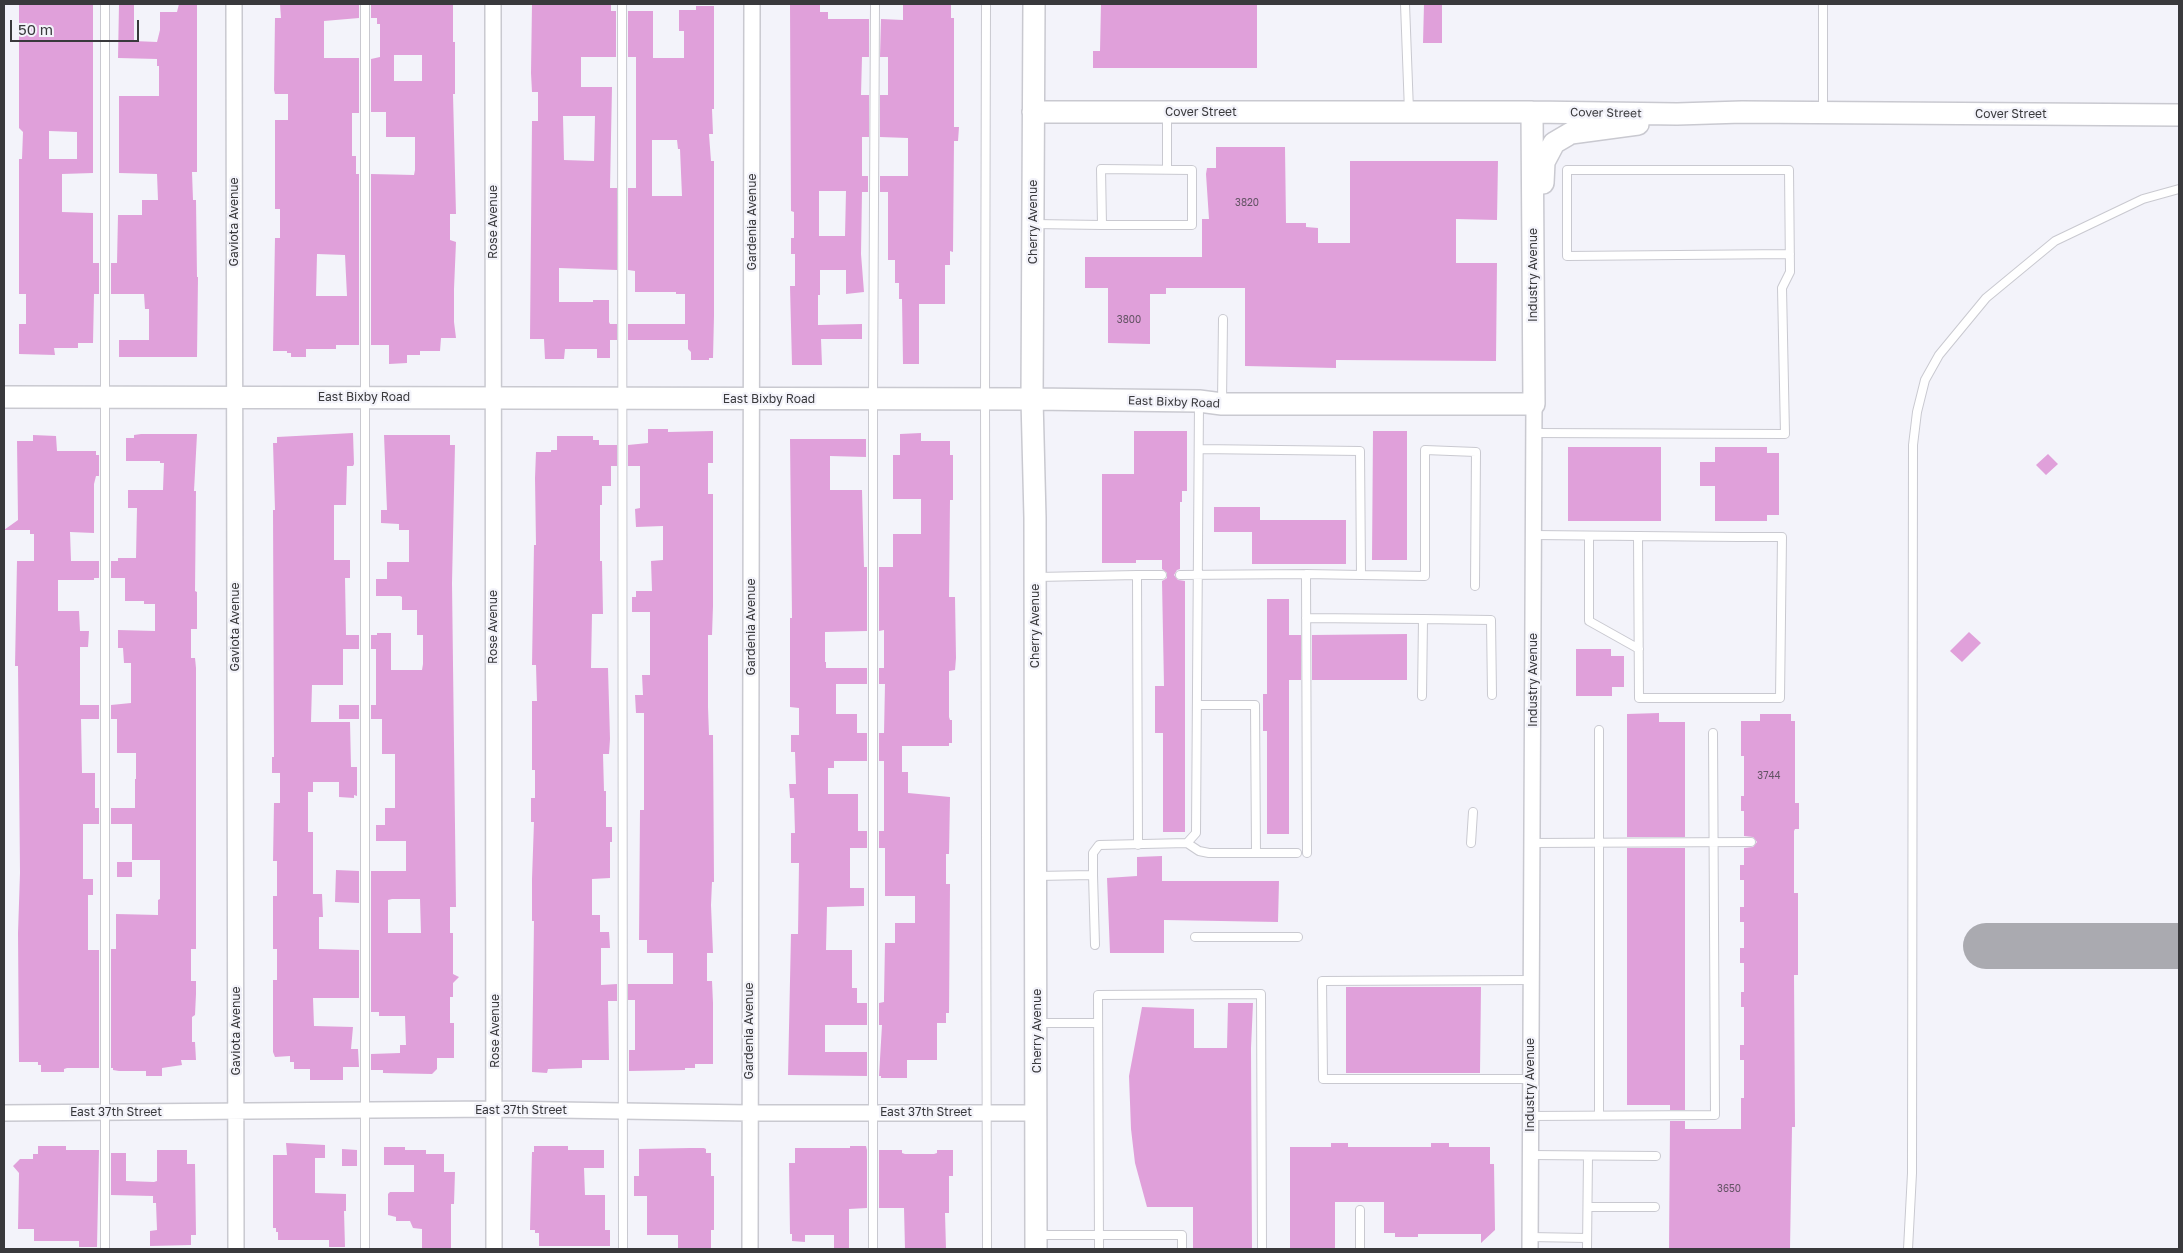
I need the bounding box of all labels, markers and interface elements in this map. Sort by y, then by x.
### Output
scale bar [12,10,141,42]
text: 50 m [18,20,53,38]
street label: Cover Street [1165,105,1237,119]
street label: Cover Street [1570,105,1642,121]
street label: Cover Street [1975,107,2047,121]
street label: Gardenia Avenue [745,174,759,270]
street label: Gaviota Avenue [227,177,241,267]
street label: Cherry Avenue [1026,180,1040,264]
street label: Rose Avenue [486,185,500,259]
house number: 3820 [1235,197,1259,209]
street label: Industry Avenue [1526,228,1540,322]
house number: 3800 [1117,314,1141,326]
street label: East Bixby Road [318,390,410,404]
street label: East Bixby Road [723,392,815,406]
street label: East Bixby Road [1128,393,1220,411]
street label: Gardenia Avenue [744,579,758,675]
street label: Gaviota Avenue [228,582,242,672]
street label: Cherry Avenue [1028,584,1042,668]
street label: Rose Avenue [486,590,500,664]
street label: Industry Avenue [1526,633,1540,727]
house number: 3744 [1757,770,1781,782]
street label: Gardenia Avenue [742,983,756,1079]
street label: Gaviota Avenue [229,986,243,1076]
street label: Cherry Avenue [1030,989,1044,1073]
street label: Rose Avenue [488,994,502,1068]
street label: Industry Avenue [1523,1038,1537,1132]
street label: East 37th Street [475,1103,567,1117]
street label: East 37th Street [70,1105,162,1119]
street label: East 37th Street [880,1105,972,1119]
house number: 3650 [1717,1183,1741,1195]

